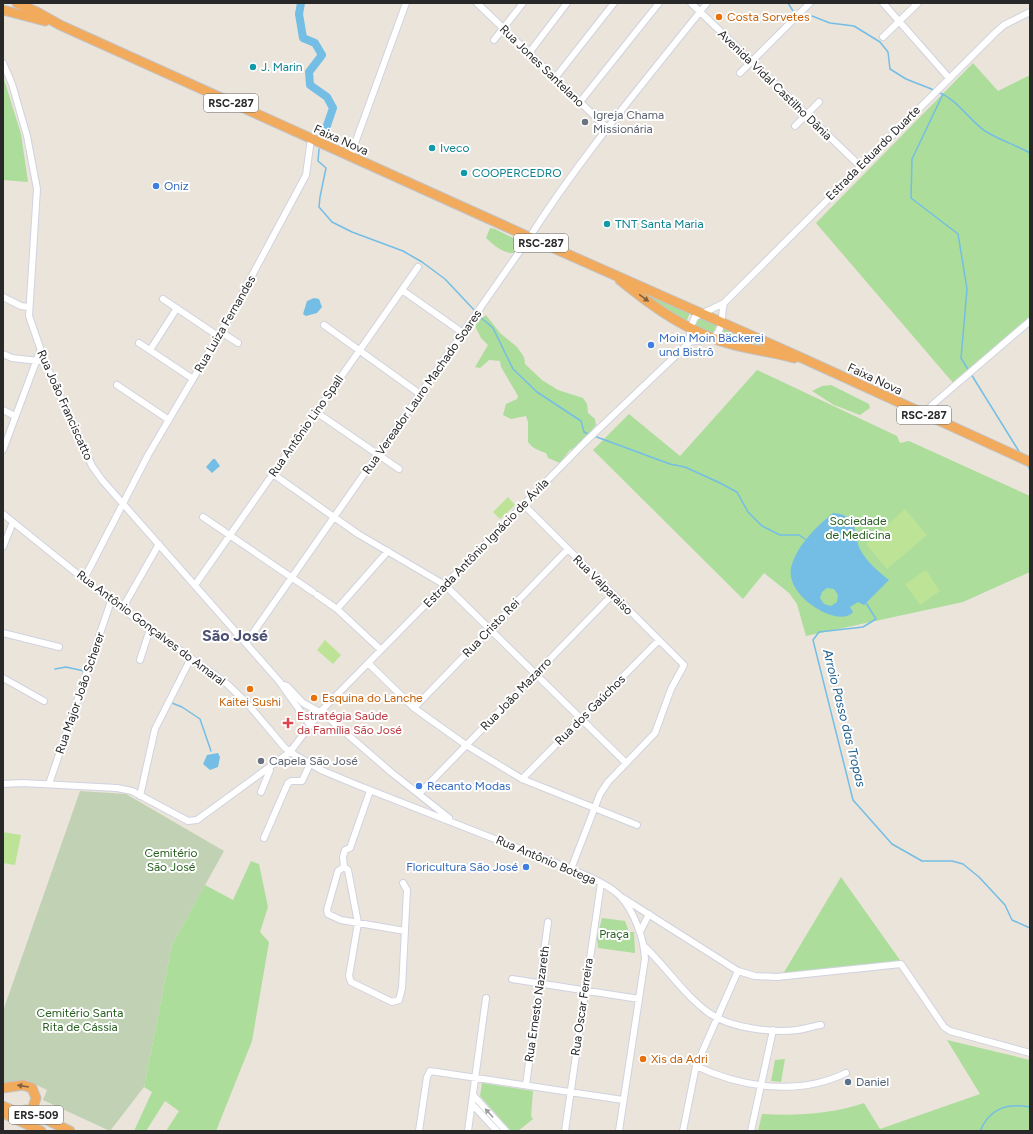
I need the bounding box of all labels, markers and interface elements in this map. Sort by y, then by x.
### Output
place label: Costa Sorvetes [727,10,810,24]
marker: Costa Sorvetes [714,12,724,22]
street label: Rua Jones Santelano [497,22,587,110]
street label: Avenida Vidal Castilho Dânia [715,27,835,143]
place label: J. Marin [261,60,303,74]
marker: J. Marin [248,62,258,72]
road number: RSC-287 [204,94,258,112]
street label: Estrada Eduardo Duarte [823,103,923,203]
place label: Igreja Chama Missionária [593,108,664,136]
marker: Igreja Chama Missionária [580,117,590,127]
street label: Faixa Nova [311,122,371,158]
place label: Iveco [440,141,469,155]
marker: Iveco [427,143,437,153]
place label: COOPERCEDRO [472,166,562,180]
marker: COOPERCEDRO [459,168,469,178]
place label: Oniz [164,179,189,193]
marker: Oniz [151,181,161,191]
place label: TNT Santa Maria [615,217,704,231]
marker: TNT Santa Maria [602,219,612,229]
road number: RSC-287 [514,234,568,252]
street label: Rua Luiza Fernandes [192,273,259,375]
one-way arrow [638,294,649,302]
street label: Rua Vereador Lauro Machado Soares [360,307,485,477]
place label: Moin Moin Bäckerei und Bistrô [659,331,764,359]
marker: Moin Moin Bäckerei und Bistrô [646,340,656,350]
street label: Rua João Franciscatto [34,348,96,462]
street label: Faixa Nova [846,360,904,398]
street label: Rua Antônio Lino Spall [266,373,346,479]
road number: RSC-287 [897,406,951,424]
street label: Estrada Antônio Ignácio de Ávila [421,476,551,610]
park label: Sociedade de Medicina [825,514,891,542]
street label: Rua Valparaiso [570,552,636,618]
street label: Rua Antônio Gonçalves do Amaral [74,568,228,688]
street label: Rua Cristo Rei [460,596,522,660]
district label: São José [202,626,268,645]
street label: Rua Major João Scherer [53,630,107,756]
water label: Arroio Passo das Tropas [820,647,869,789]
street label: Rua João Mazarro [478,655,554,733]
street label: Rua dos Gaúchos [552,672,628,748]
marker: Kaitei Sushi [245,684,255,694]
place label: Esquina do Lanche [322,691,423,705]
marker: Esquina do Lanche [309,693,319,703]
place label: Kaitei Sushi [219,695,281,709]
place label: Estratégia Saúde da Família São José [297,709,402,737]
marker: Estratégia Saúde da Família São José [282,717,294,729]
place label: Capela São José [269,754,358,768]
marker: Capela São José [256,756,266,766]
place label: Recanto Modas [427,779,511,793]
marker: Recanto Modas [414,781,424,791]
street label: Rua Antônio Botega [494,833,598,887]
park label: Cemitério São José [144,846,198,874]
place label: Floricultura São José [406,860,518,874]
marker: Floricultura São José [521,862,531,872]
park label: Praça [599,927,629,941]
street label: Rua Ernesto Nazareth [522,945,552,1063]
street label: Rua Oscar Ferreira [568,957,596,1057]
park label: Cemitério Santa Rita de Cássia [37,1006,123,1034]
place label: Xis da Adri [651,1052,708,1066]
marker: Xis da Adri [638,1054,648,1064]
place label: Daniel [856,1075,889,1089]
marker: Daniel [843,1077,853,1087]
one-way arrow [17,1083,29,1089]
road number: ERS-509 [9,1106,63,1124]
one-way arrow [484,1108,494,1118]

